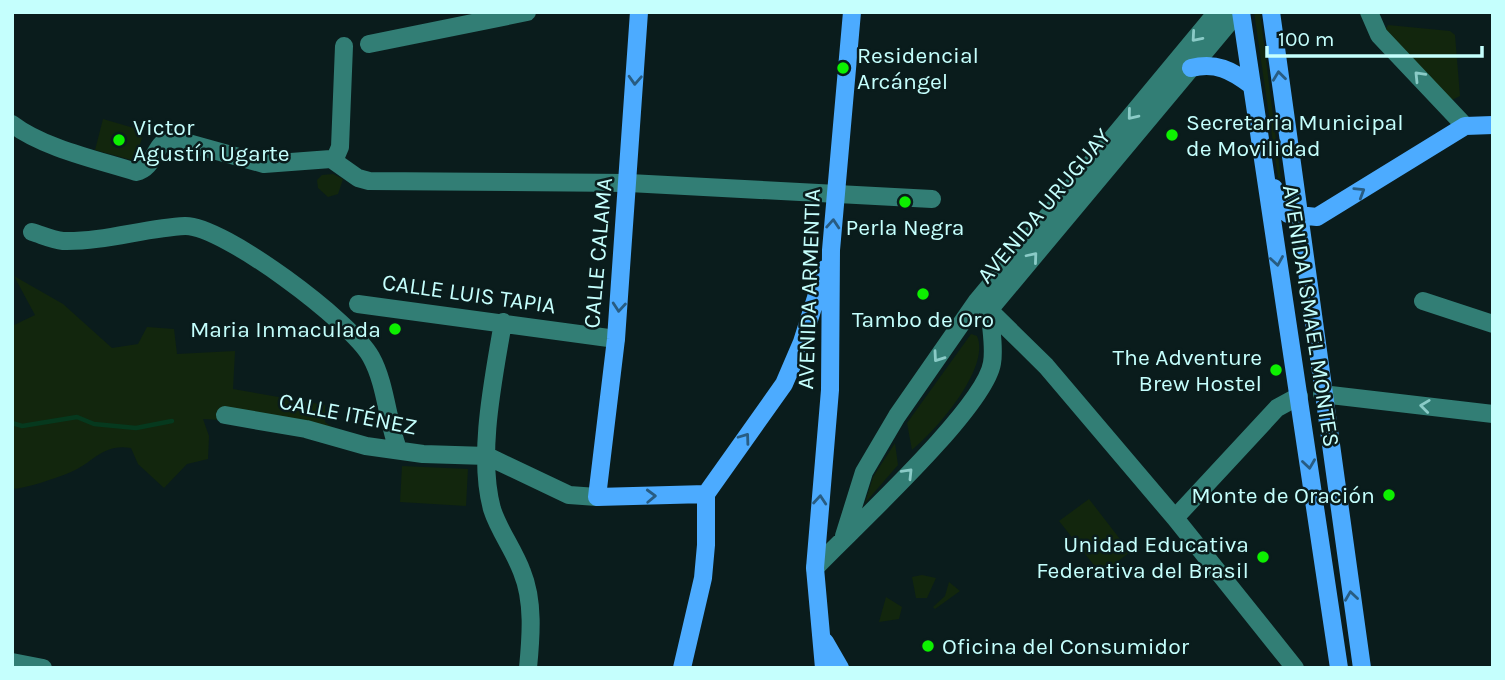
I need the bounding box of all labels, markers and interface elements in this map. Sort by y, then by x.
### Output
scale bar [1267,14,1482,58]
text: 100 m [1278,27,1335,51]
one-way arrow [1192,29,1204,42]
place label: Residencial Arcángel [857,42,979,95]
marker: Residencial Arcángel [835,60,851,76]
one-way arrow [1272,70,1287,82]
one-way arrow [1414,72,1427,85]
one-way arrow [628,75,643,86]
one-way arrow [1128,106,1140,119]
place label: Secretaria Municipal de Movilidad [1186,109,1404,162]
place label: Victor Agustín Ugarte [133,114,290,167]
street label: AVENIDA URUGUAY [971,123,1117,289]
marker: Secretaria Municipal de Movilidad [1164,127,1180,143]
marker: Victor Agustín Ugarte [111,132,127,148]
street label: CALLE CALAMA [578,177,618,329]
street label: AVENIDA ISMAEL MONTES [1277,183,1345,449]
street label: AVENIDA ARMENTIA [792,188,826,390]
one-way arrow [1352,188,1365,201]
marker: Perla Negra [897,194,913,210]
place label: Perla Negra [846,214,964,241]
one-way arrow [825,218,840,229]
one-way arrow [1025,252,1037,265]
one-way arrow [1269,255,1284,267]
street label: CALLE LUIS TAPIA [380,268,558,320]
marker: Tambo de Oro [915,286,931,302]
one-way arrow [612,302,627,313]
place label: Tambo de Oro [852,306,994,333]
place label: Maria Inmaculada [190,316,381,343]
marker: Maria Inmaculada [387,321,403,337]
place label: The Adventure Brew Hostel [1113,344,1262,397]
one-way arrow [934,349,946,362]
marker: The Adventure Brew Hostel [1268,362,1284,378]
street label: CALLE ITÉNEZ [277,387,419,441]
one-way arrow [1419,399,1431,414]
one-way arrow [737,433,749,446]
one-way arrow [1301,458,1316,470]
one-way arrow [900,468,913,481]
place label: Monte de Oración [1191,482,1375,509]
marker: Monte de Oración [1381,487,1397,503]
one-way arrow [646,488,657,503]
one-way arrow [812,494,827,505]
place label: Unidad Educativa Federativa del Brasil [1036,531,1249,584]
marker: Unidad Educativa Federativa del Brasil [1255,549,1271,565]
one-way arrow [1344,590,1359,602]
place label: Oficina del Consumidor [942,633,1190,660]
marker: Oficina del Consumidor [920,638,936,654]

